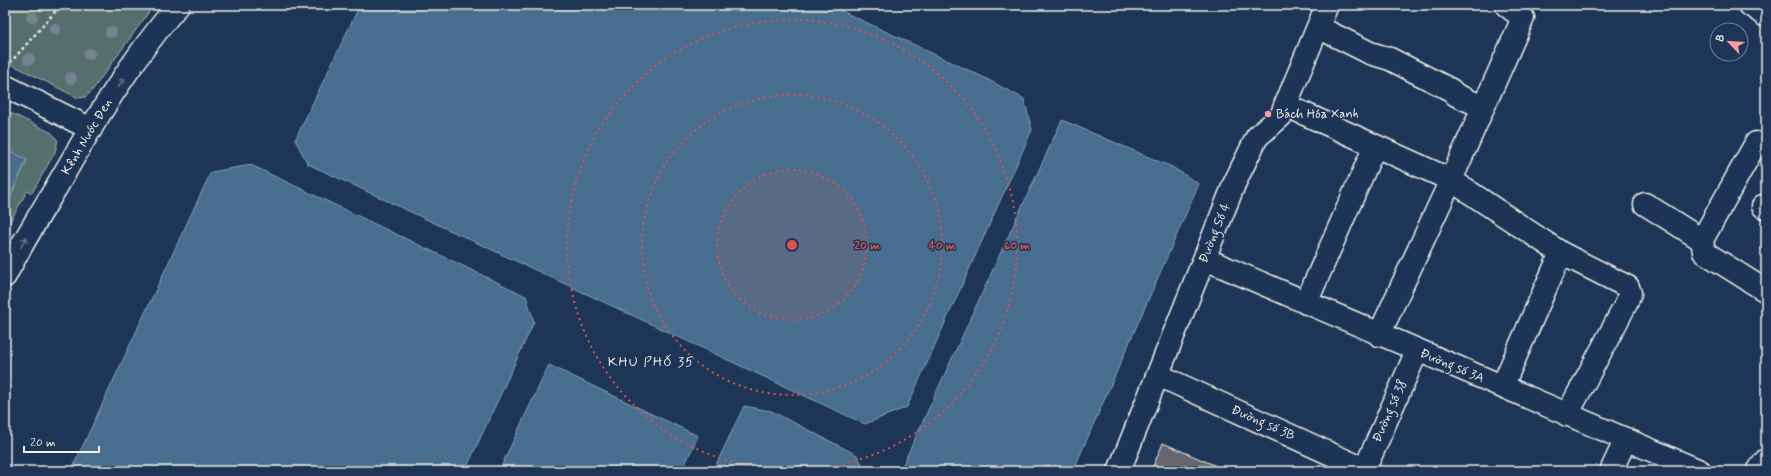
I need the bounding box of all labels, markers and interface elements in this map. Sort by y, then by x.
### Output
north arrow [1709,22,1749,62]
text: B [1713,32,1729,44]
one-way arrow [116,77,125,88]
street label: Kênh Nước Đen [58,96,116,178]
place label: Bách Hóa Xanh [1276,106,1359,123]
marker: Bách Hóa Xanh [1263,109,1273,119]
street label: Đường Số 4 [1195,200,1237,266]
one-way arrow [21,236,29,248]
centre of rings [785,238,799,252]
text: 20 m [854,238,880,254]
text: 40 m [929,238,956,254]
text: 60 m [1004,238,1030,254]
street label: Đường số 3A [1417,345,1487,389]
district label: KHU PHỐ 35 [608,353,694,371]
street label: Đường số 38 [1369,377,1413,446]
street label: Đường số 3B [1228,401,1297,446]
scale bar [24,428,99,454]
text: 20 m [30,435,56,451]

